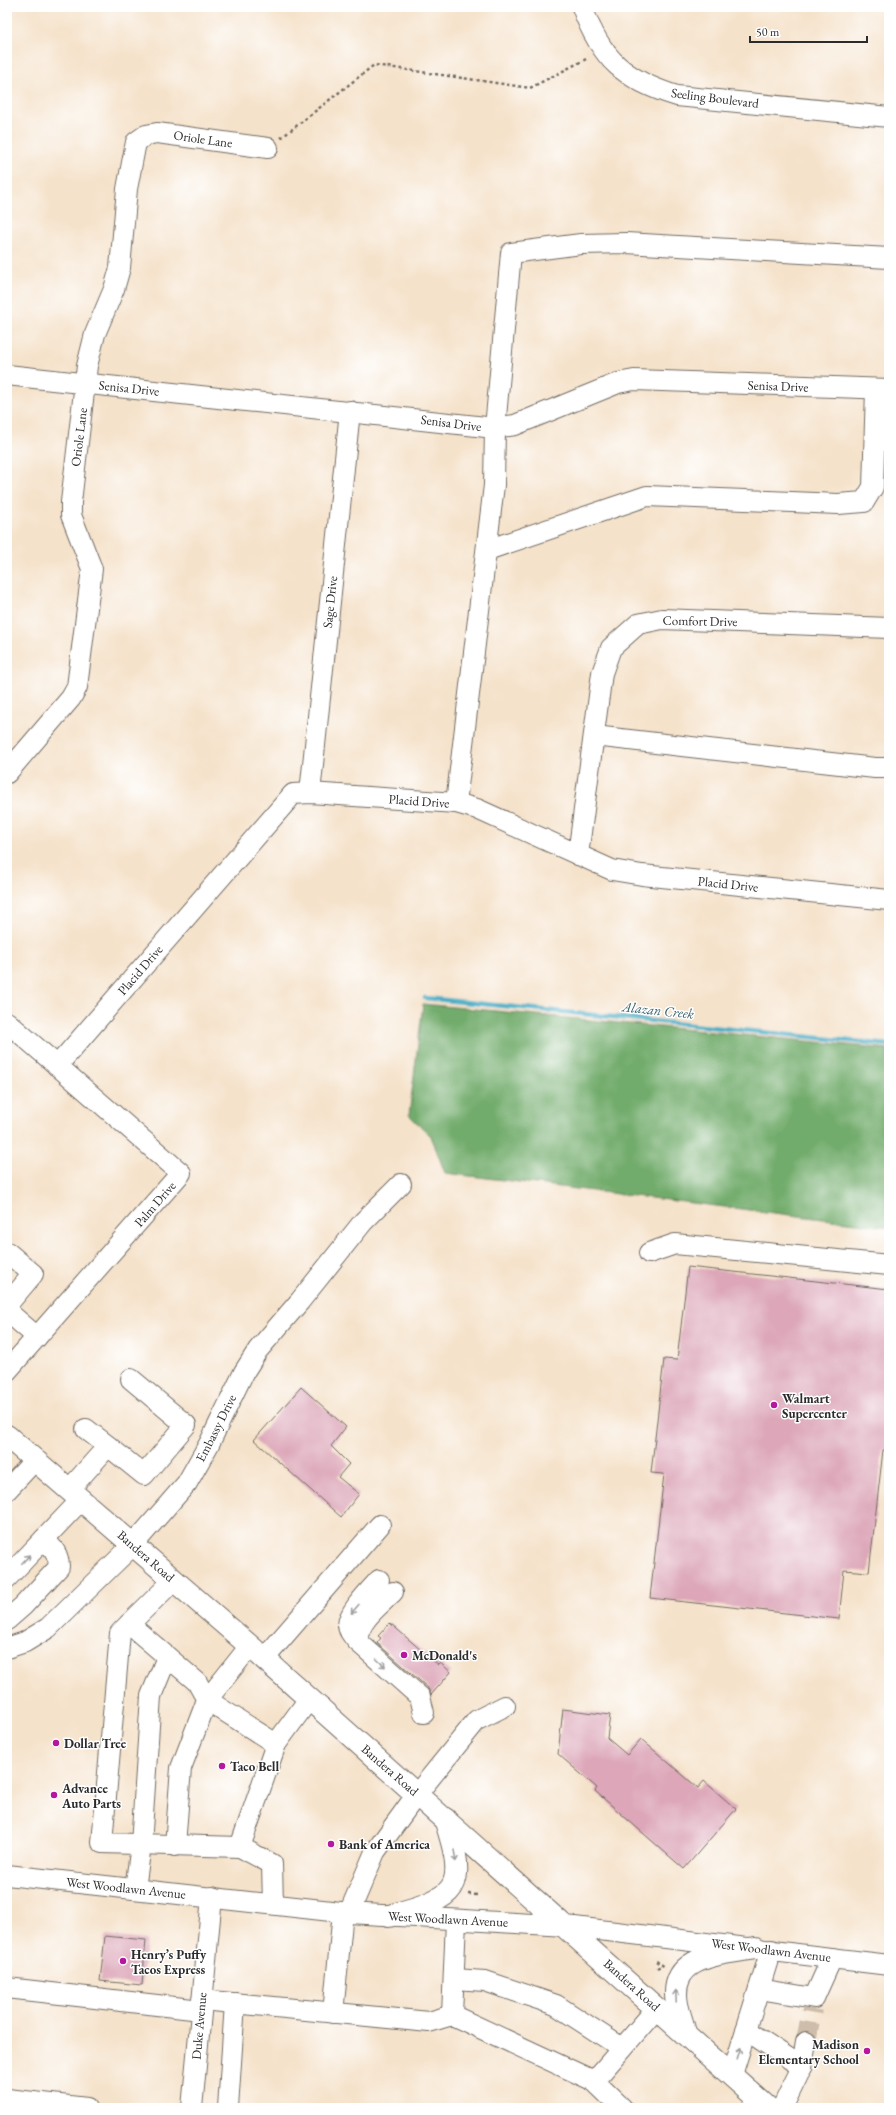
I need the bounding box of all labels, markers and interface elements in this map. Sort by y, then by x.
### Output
scale bar [750,18,867,44]
text: 50 m [756,24,780,40]
street label: Seeling Boulevard [670,84,760,112]
street label: Oriole Lane [173,126,233,152]
street label: Senisa Drive [98,376,160,400]
street label: Senisa Drive [747,376,809,396]
street label: Oriole Lane [67,407,91,467]
street label: Senisa Drive [420,411,482,435]
street label: Sage Drive [319,575,341,629]
street label: Comfort Drive [662,612,738,630]
street label: Placid Drive [388,790,450,812]
street label: Placid Drive [697,872,759,896]
street label: Placid Drive [114,941,166,999]
water label: Alazan Creek [620,997,695,1023]
street label: Palm Drive [130,1178,180,1230]
place label: Walmart Supercenter [782,1390,848,1422]
street label: Embassy Drive [192,1391,240,1465]
marker: Walmart Supercenter [769,1400,779,1410]
street label: Bandera Road [114,1526,179,1586]
one-way arrow [21,1554,30,1564]
one-way arrow [350,1604,359,1614]
place label: McDonald's [412,1647,477,1664]
marker: McDonald's [399,1650,409,1660]
one-way arrow [376,1658,386,1667]
place label: Dollar Tree [64,1735,127,1752]
marker: Dollar Tree [51,1738,61,1748]
street label: Bandera Road [358,1740,423,1800]
place label: Taco Bell [230,1758,280,1775]
marker: Taco Bell [217,1761,227,1771]
place label: Advance Auto Parts [61,1780,121,1812]
marker: Advance Auto Parts [49,1790,59,1800]
place label: Bank of America [339,1836,430,1853]
marker: Bank of America [326,1839,336,1849]
one-way arrow [451,1849,459,1862]
street label: West Woodlawn Avenue [65,1873,187,1903]
street label: West Woodlawn Avenue [387,1907,509,1931]
street label: West Woodlawn Avenue [710,1934,832,1966]
place label: Henry’s Puffy Tacos Express [131,1946,207,1978]
street label: Bandera Road [600,1955,664,2015]
marker: Henry’s Puffy Tacos Express [118,1956,128,1966]
one-way arrow [673,1990,680,2003]
street label: Duke Avenue [188,1992,210,2060]
place label: Madison Elementary School [759,2036,860,2068]
one-way arrow [736,2046,743,2059]
marker: Madison Elementary School [862,2046,872,2056]

